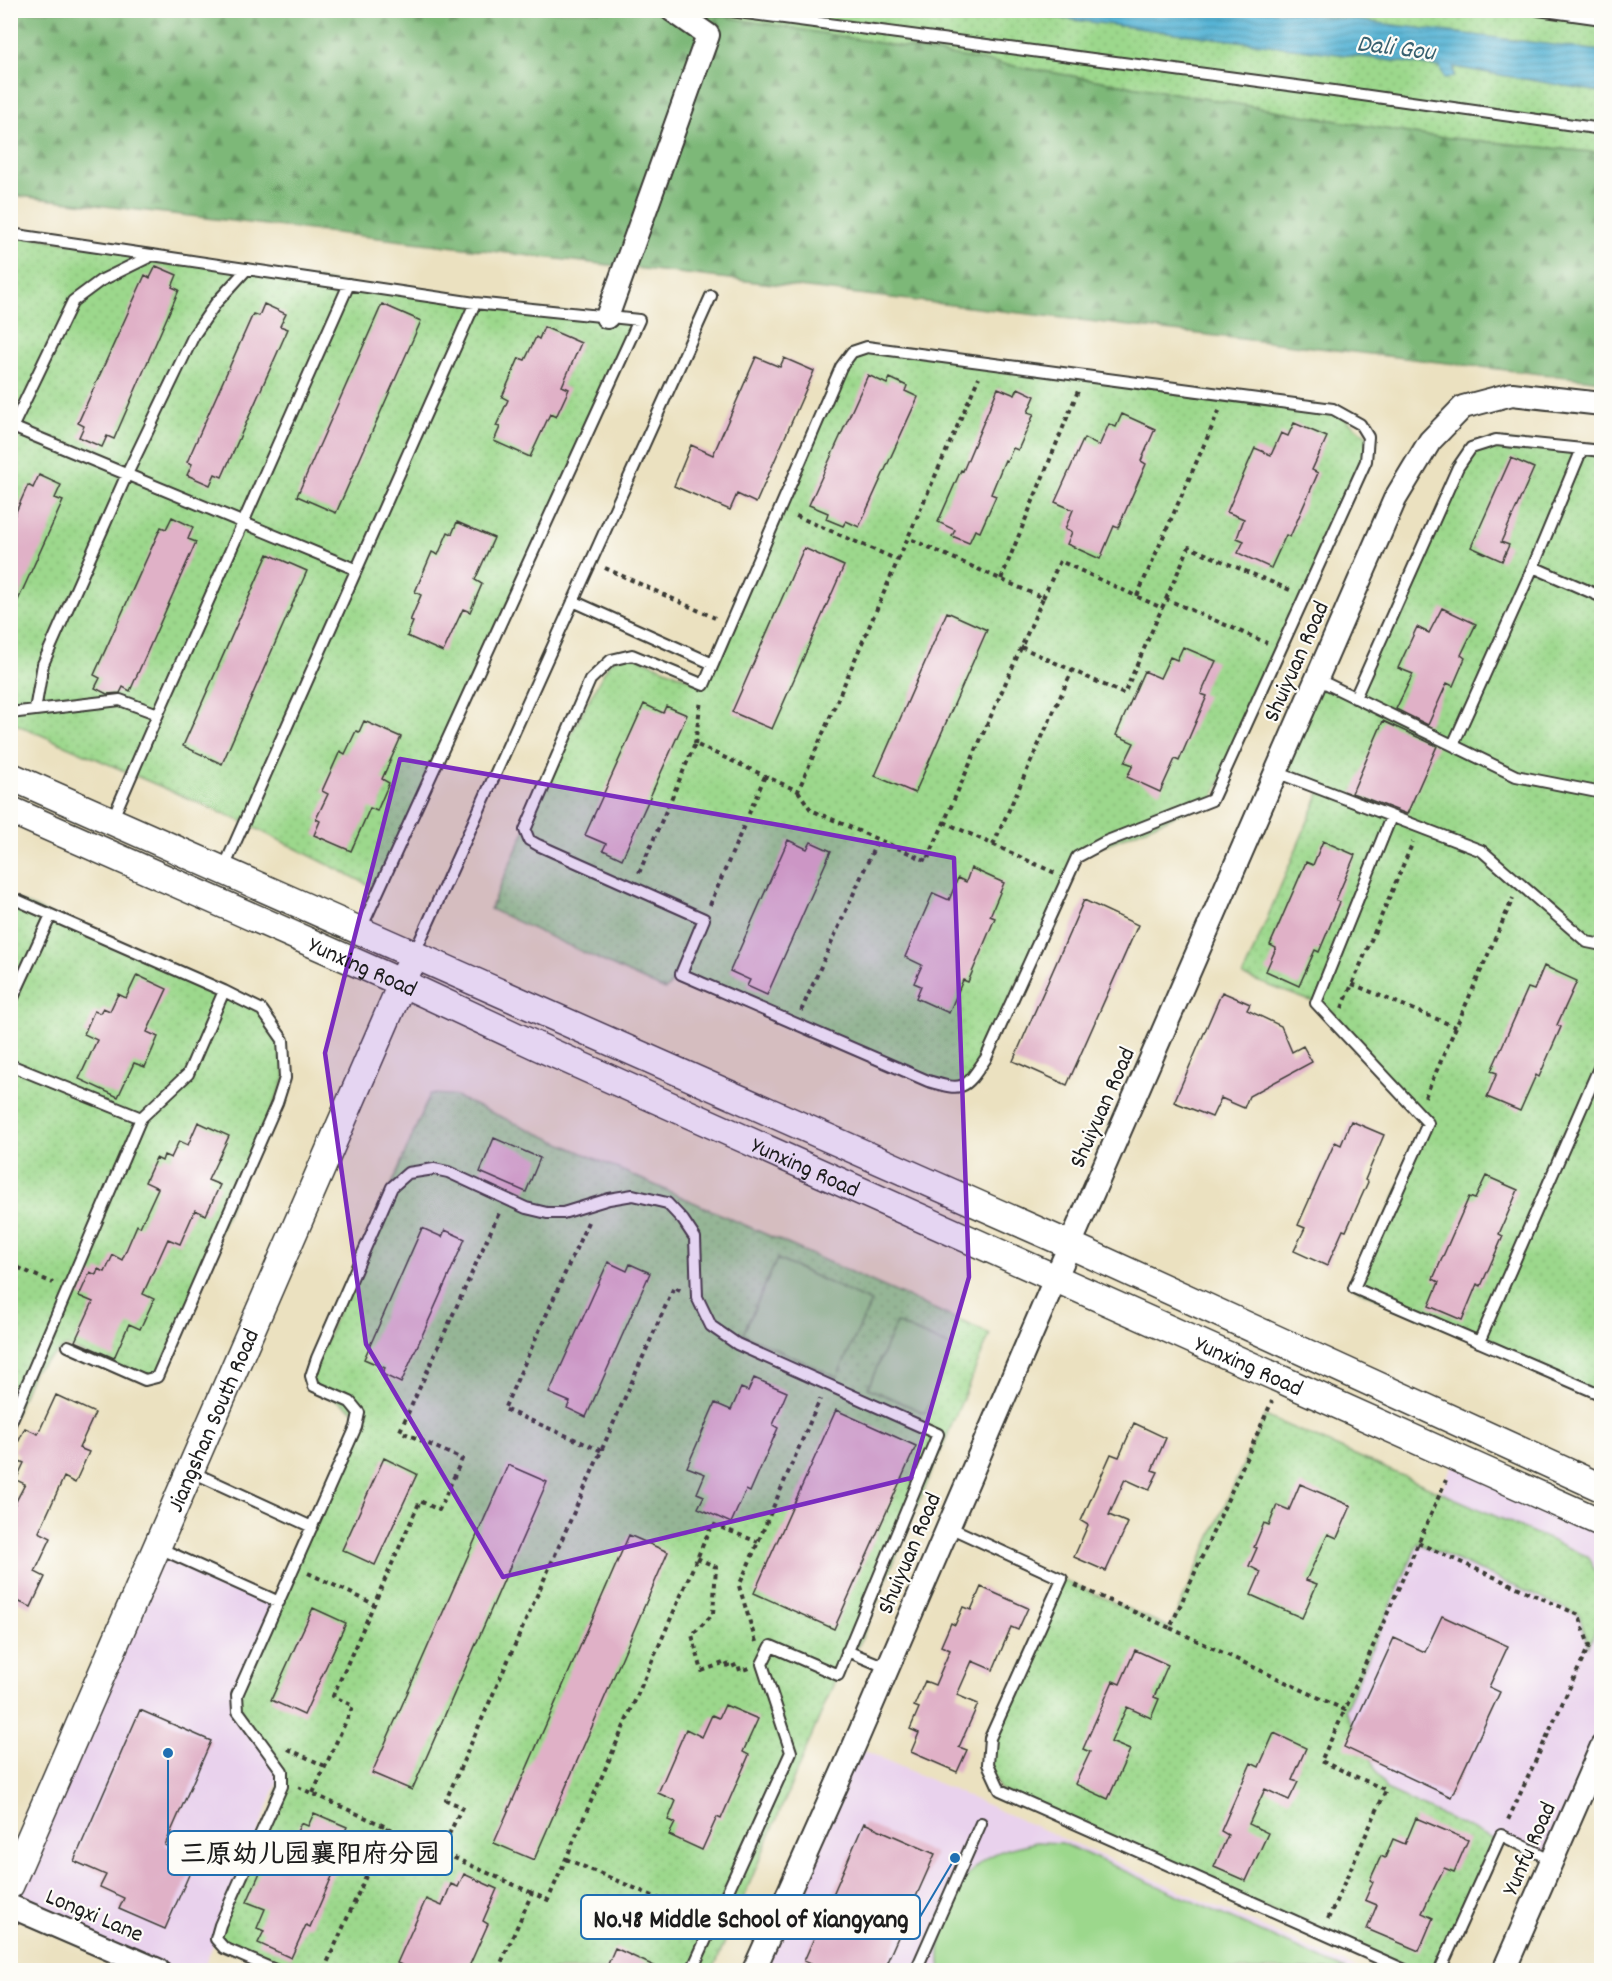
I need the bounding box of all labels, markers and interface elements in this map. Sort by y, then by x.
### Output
water label: Dali Gou [1354,26,1439,73]
street label: Shuiyuan Road [1256,596,1340,728]
street label: Yunxing Road [302,930,422,1008]
street label: Shuiyuan Road [1062,1042,1146,1174]
street label: Yunxing Road [745,1130,864,1208]
street label: Jiangshan South Road [160,1324,270,1518]
street label: Yunxing Road [1188,1329,1308,1407]
street label: Shuiyuan Road [870,1488,952,1620]
street label: Yunfu Road [1495,1797,1566,1902]
callout: 三原幼儿园襄阳府分园 [168,1831,452,1875]
text: 三原幼儿园襄阳府分园 [180,1838,440,1875]
street label: Longxi Lane [39,1881,148,1953]
callout: No.48 Middle School of Xiangyang [581,1895,920,1939]
text: No.48 Middle School of Xiangyang [593,1903,909,1940]

